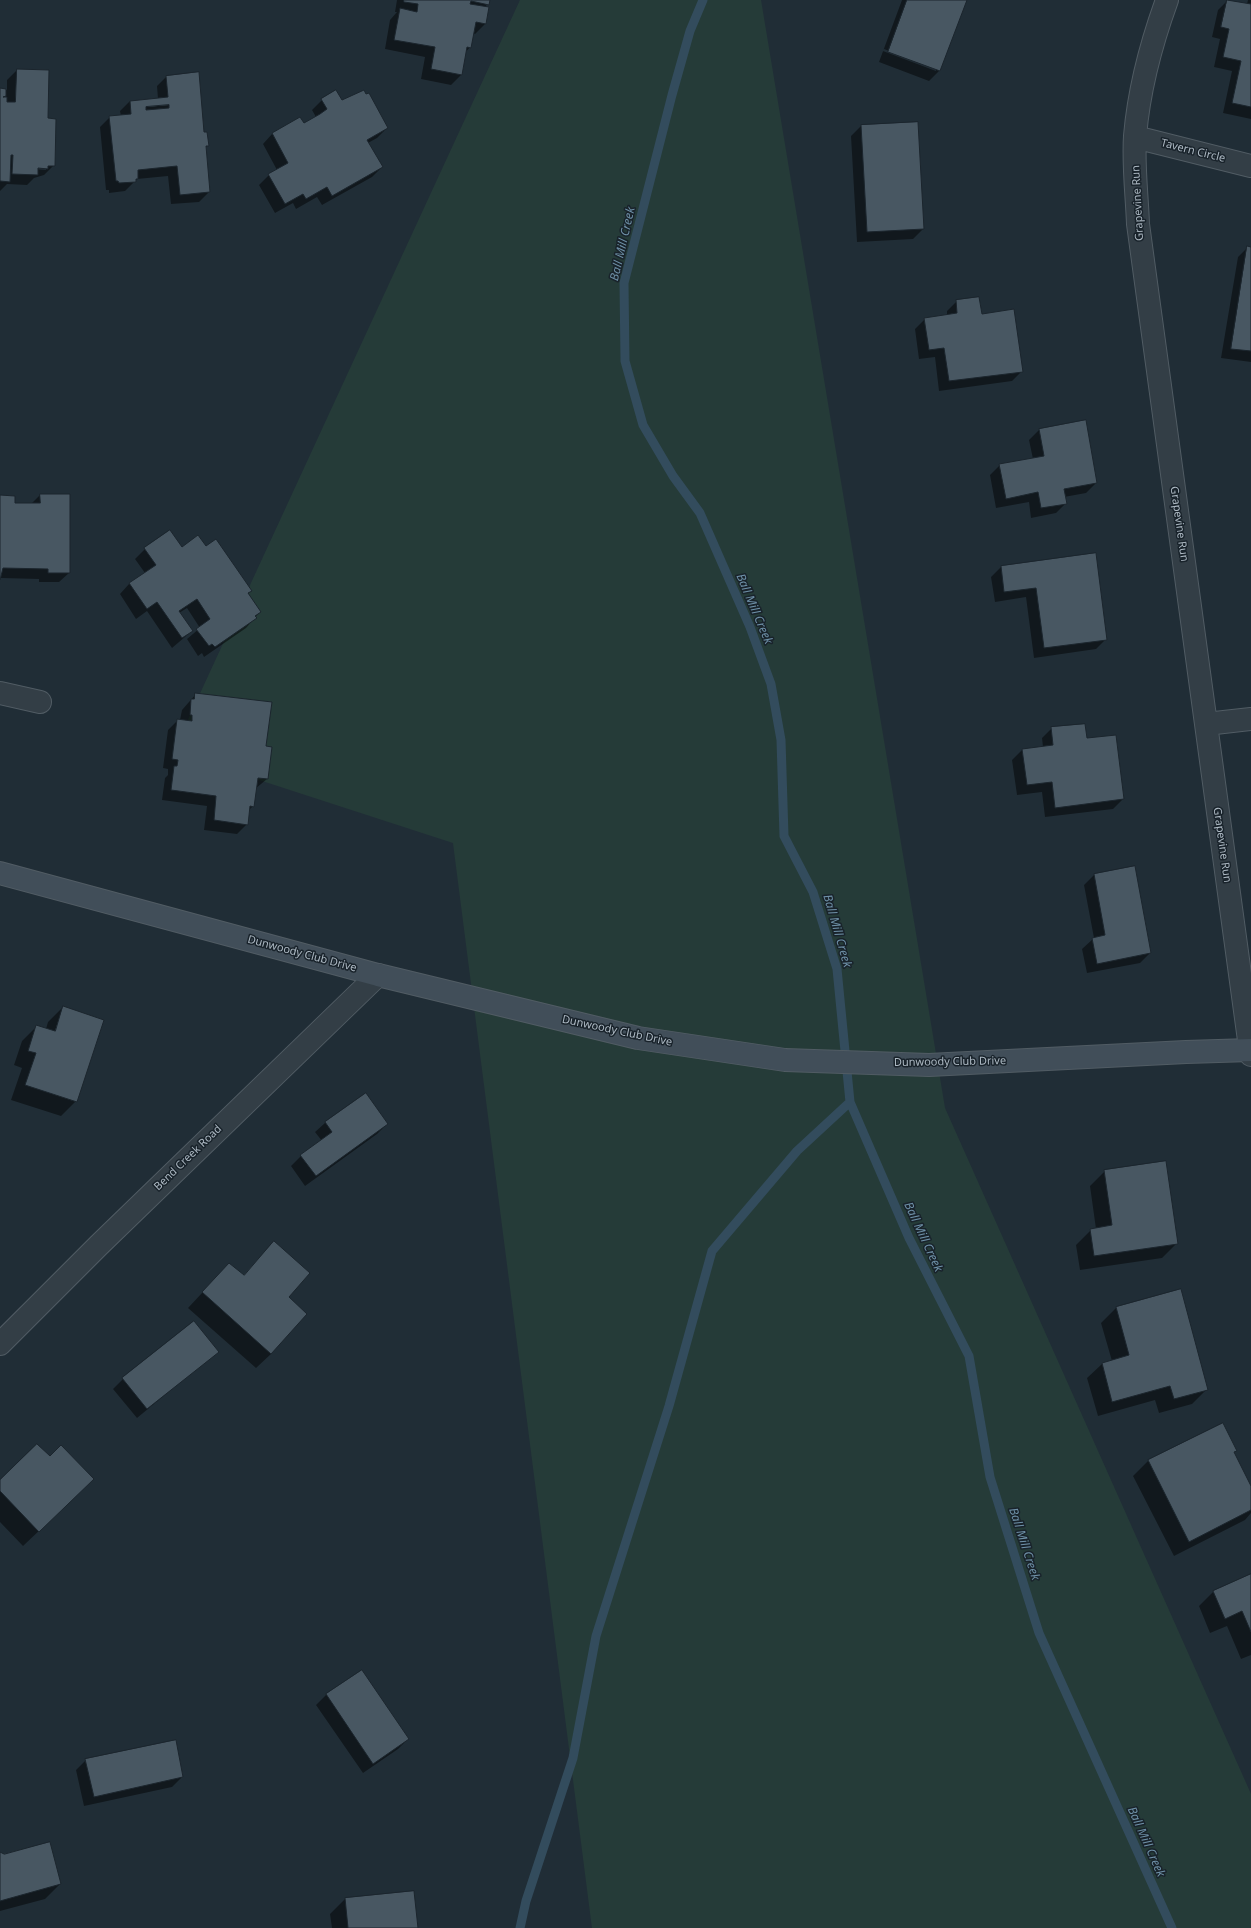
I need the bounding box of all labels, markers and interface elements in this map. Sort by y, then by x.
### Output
street label: Tavern Circle [1159,137,1227,165]
street label: Grapevine Run [1129,165,1147,241]
water label: Ball Mill Creek [608,206,638,282]
street label: Grapevine Run [1167,485,1191,563]
water label: Ball Mill Creek [733,572,775,646]
street label: Grapevine Run [1210,806,1234,884]
water label: Ball Mill Creek [820,893,854,969]
street label: Dunwoody Club Drive [246,933,358,975]
street label: Dunwoody Club Drive [561,1013,673,1049]
street label: Dunwoody Club Drive [894,1054,1006,1070]
street label: Bend Creek Road [152,1122,224,1194]
water label: Ball Mill Creek [901,1200,945,1274]
water label: Ball Mill Creek [1006,1506,1042,1582]
water label: Ball Mill Creek [1124,1805,1168,1879]

